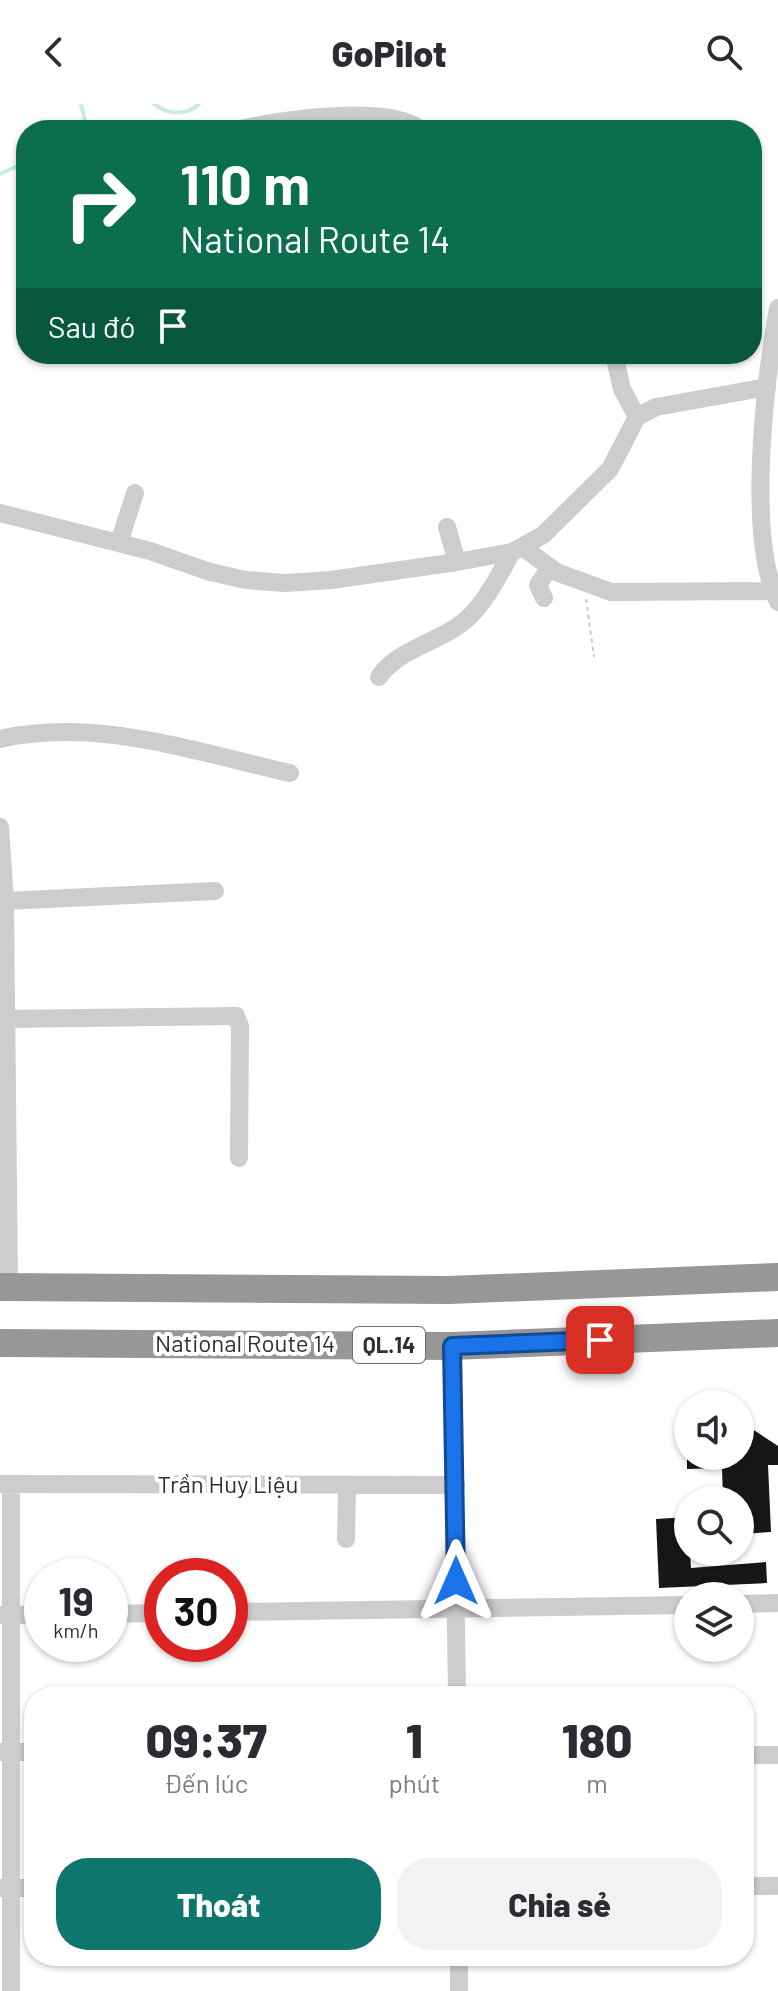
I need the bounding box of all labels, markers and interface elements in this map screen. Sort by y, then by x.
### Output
icon: back [32,30,76,74]
icon: search [702,30,746,74]
text: GoPilot [331,31,447,74]
text: 110 m [180,149,310,216]
icon: right [48,152,152,256]
text: National Route 14 [180,217,450,260]
icon: arrive [151,304,195,348]
text: Sau đó [48,308,135,344]
pin [566,1306,634,1374]
icon: arrive [578,1318,622,1362]
road number: QL.14 [353,1327,425,1363]
street label: National Route 14 [155,1328,335,1357]
map controls [674,1390,754,1662]
button: sound [674,1390,754,1470]
street label: Trần Huy Liệu [158,1469,298,1498]
button: search [674,1486,754,1566]
position arrow [414,1539,498,1623]
speed limit sign: 30 [144,1558,248,1662]
text: 19 [58,1576,94,1624]
button: layers [674,1582,754,1662]
text: km/h [53,1618,99,1642]
text: 09:37 [145,1710,267,1768]
text: 1 [406,1710,423,1768]
text: 180 [562,1710,633,1768]
text: Đến lúc [164,1767,248,1798]
text: phút [388,1767,440,1798]
text: m [586,1767,608,1798]
button: Thoát [56,1858,381,1950]
button: Chia sẻ [397,1858,722,1950]

